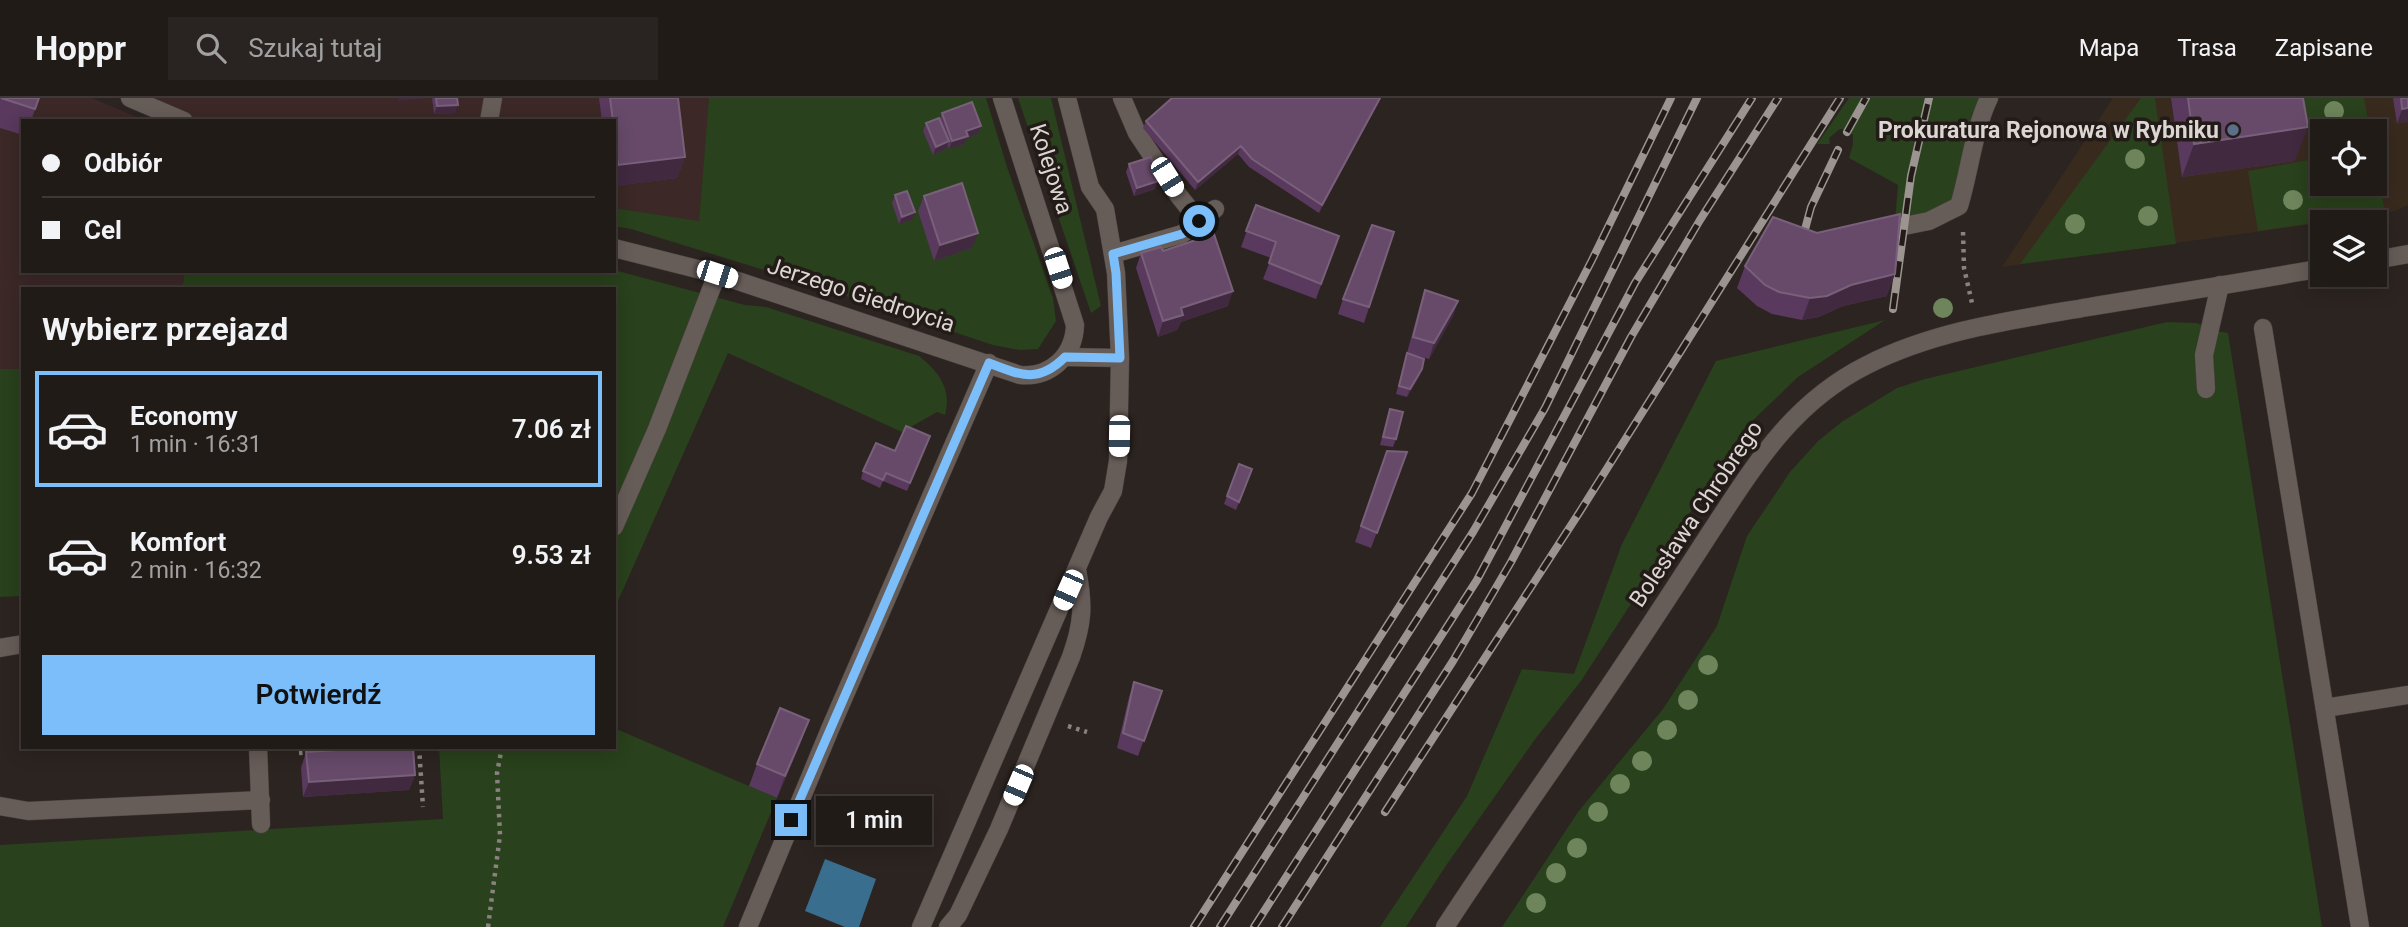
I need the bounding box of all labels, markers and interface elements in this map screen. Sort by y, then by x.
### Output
search box [168,17,658,80]
text: Hoppr [35,29,126,68]
icon: search [192,29,230,67]
text: Szukaj tutaj [248,33,383,63]
text: Mapa [2079,34,2139,62]
text: Trasa [2177,34,2237,62]
text: Zapisane [2275,34,2373,62]
place label: Prokuratura Rejonowa w Rybniku [1878,117,2219,144]
map controls [2310,119,2387,287]
button: locate [2310,119,2387,196]
street label: Kolejowa [1024,120,1078,218]
marker: Prokuratura Rejonowa w Rybniku [2225,122,2241,138]
text: Odbiór [84,148,162,178]
car [1147,154,1188,200]
route start [1183,205,1215,237]
button: layers [2310,210,2387,287]
text: Cel [84,215,122,245]
car [1042,245,1075,291]
street label: Jerzego Giedroycia [764,252,958,338]
car [694,258,741,290]
text: Wybierz przejazd [42,310,288,348]
icon: car [46,398,109,461]
text: Economy [130,401,237,431]
text: 7.06 zł [512,414,591,444]
car [1109,415,1130,457]
street label: Bolesława Chrobrego [1624,416,1768,612]
text: 1 min · 16:31 [130,431,262,458]
icon: car [46,524,109,587]
text: Komfort [130,527,226,557]
text: 9.53 zł [512,540,591,570]
text: 2 min · 16:32 [130,557,262,584]
car [1050,567,1087,613]
button: Potwierdź [42,655,595,735]
car [1001,762,1036,808]
callout: 1 min [816,796,931,844]
route end [775,804,807,836]
text: 1 min [845,807,903,834]

